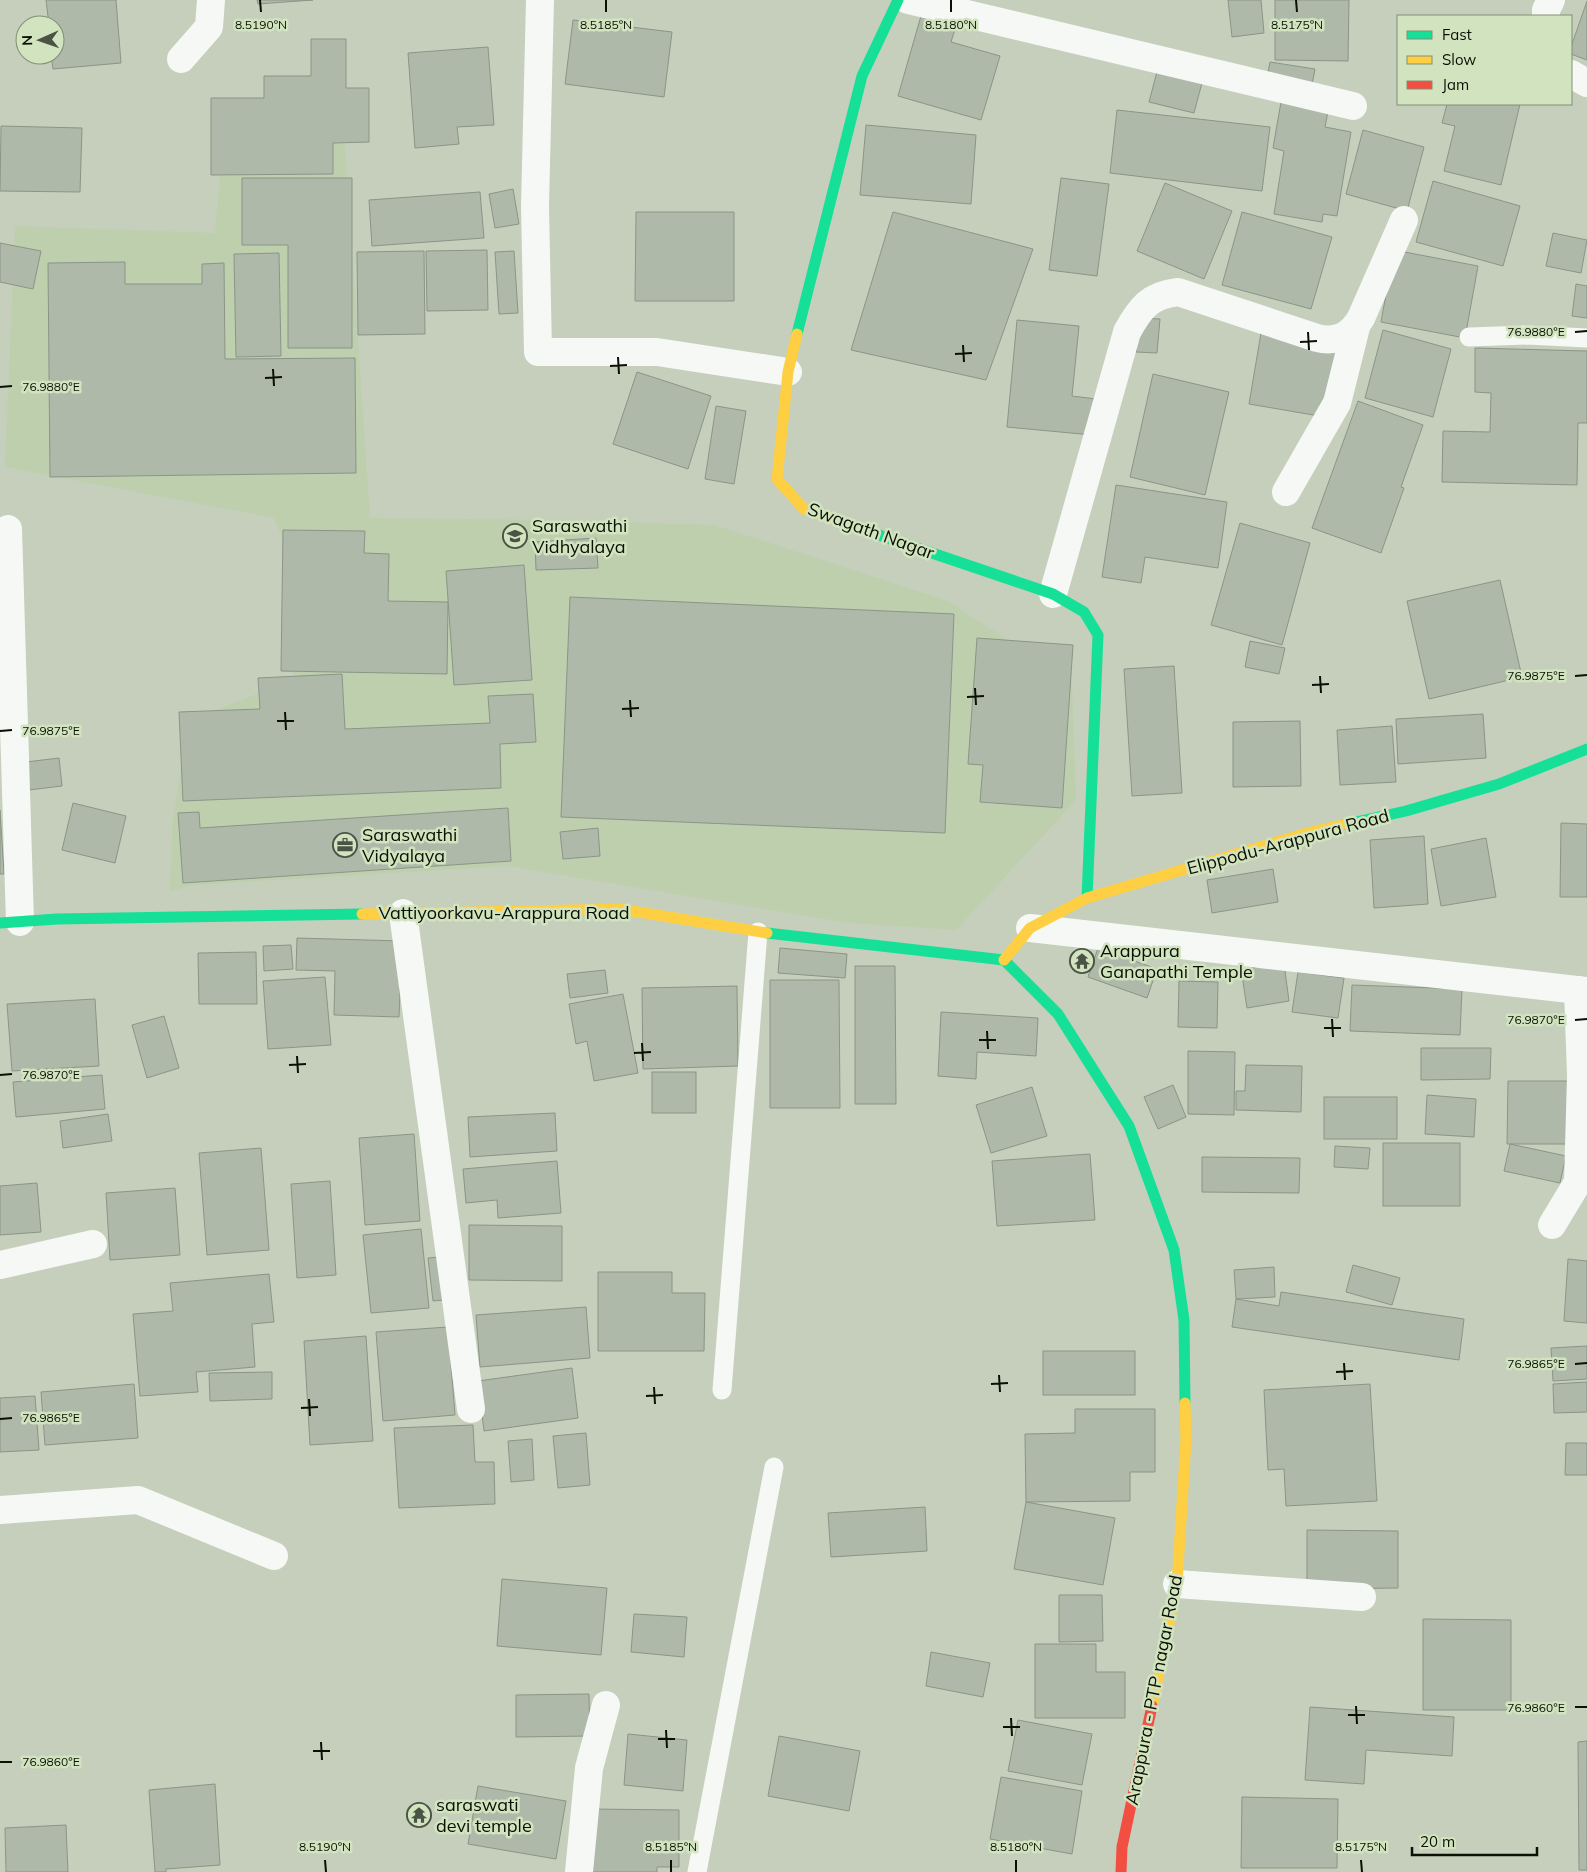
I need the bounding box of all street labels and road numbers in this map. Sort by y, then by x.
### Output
street label: Swagath Nagar [805,497,938,564]
street label: Elippodu-Arappura Road [1184,803,1391,880]
street label: Vattiyoorkavu-Arappura Road [378,901,630,924]
street label: Arappura - PTP nagar Road [1120,1573,1187,1807]

